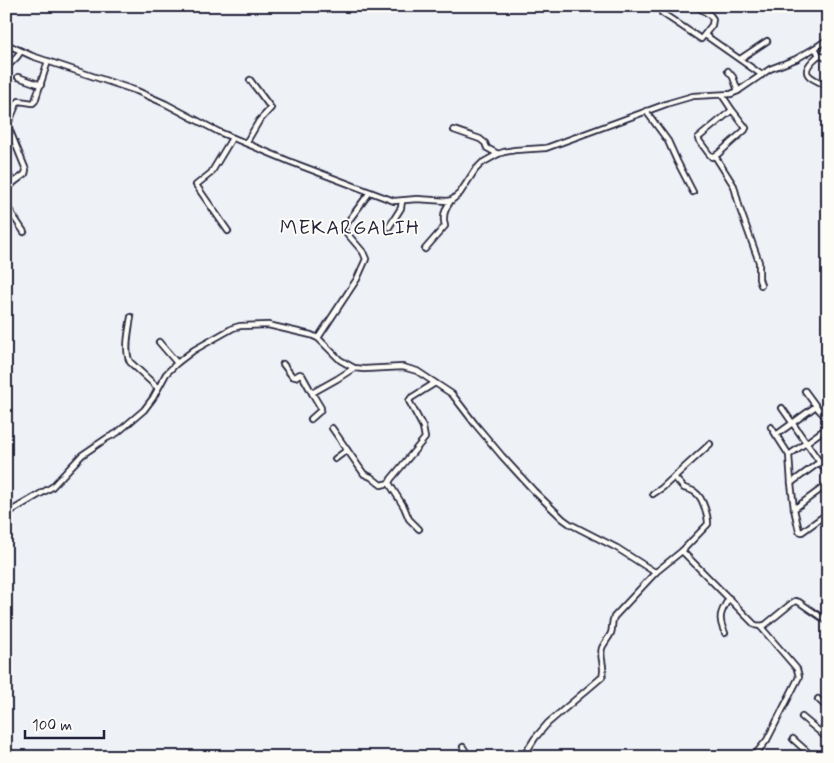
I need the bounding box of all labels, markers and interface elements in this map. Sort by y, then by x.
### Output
district label: MEKARGALIH [280,215,420,242]
scale bar [25,708,104,740]
text: 100 m [32,716,72,736]

